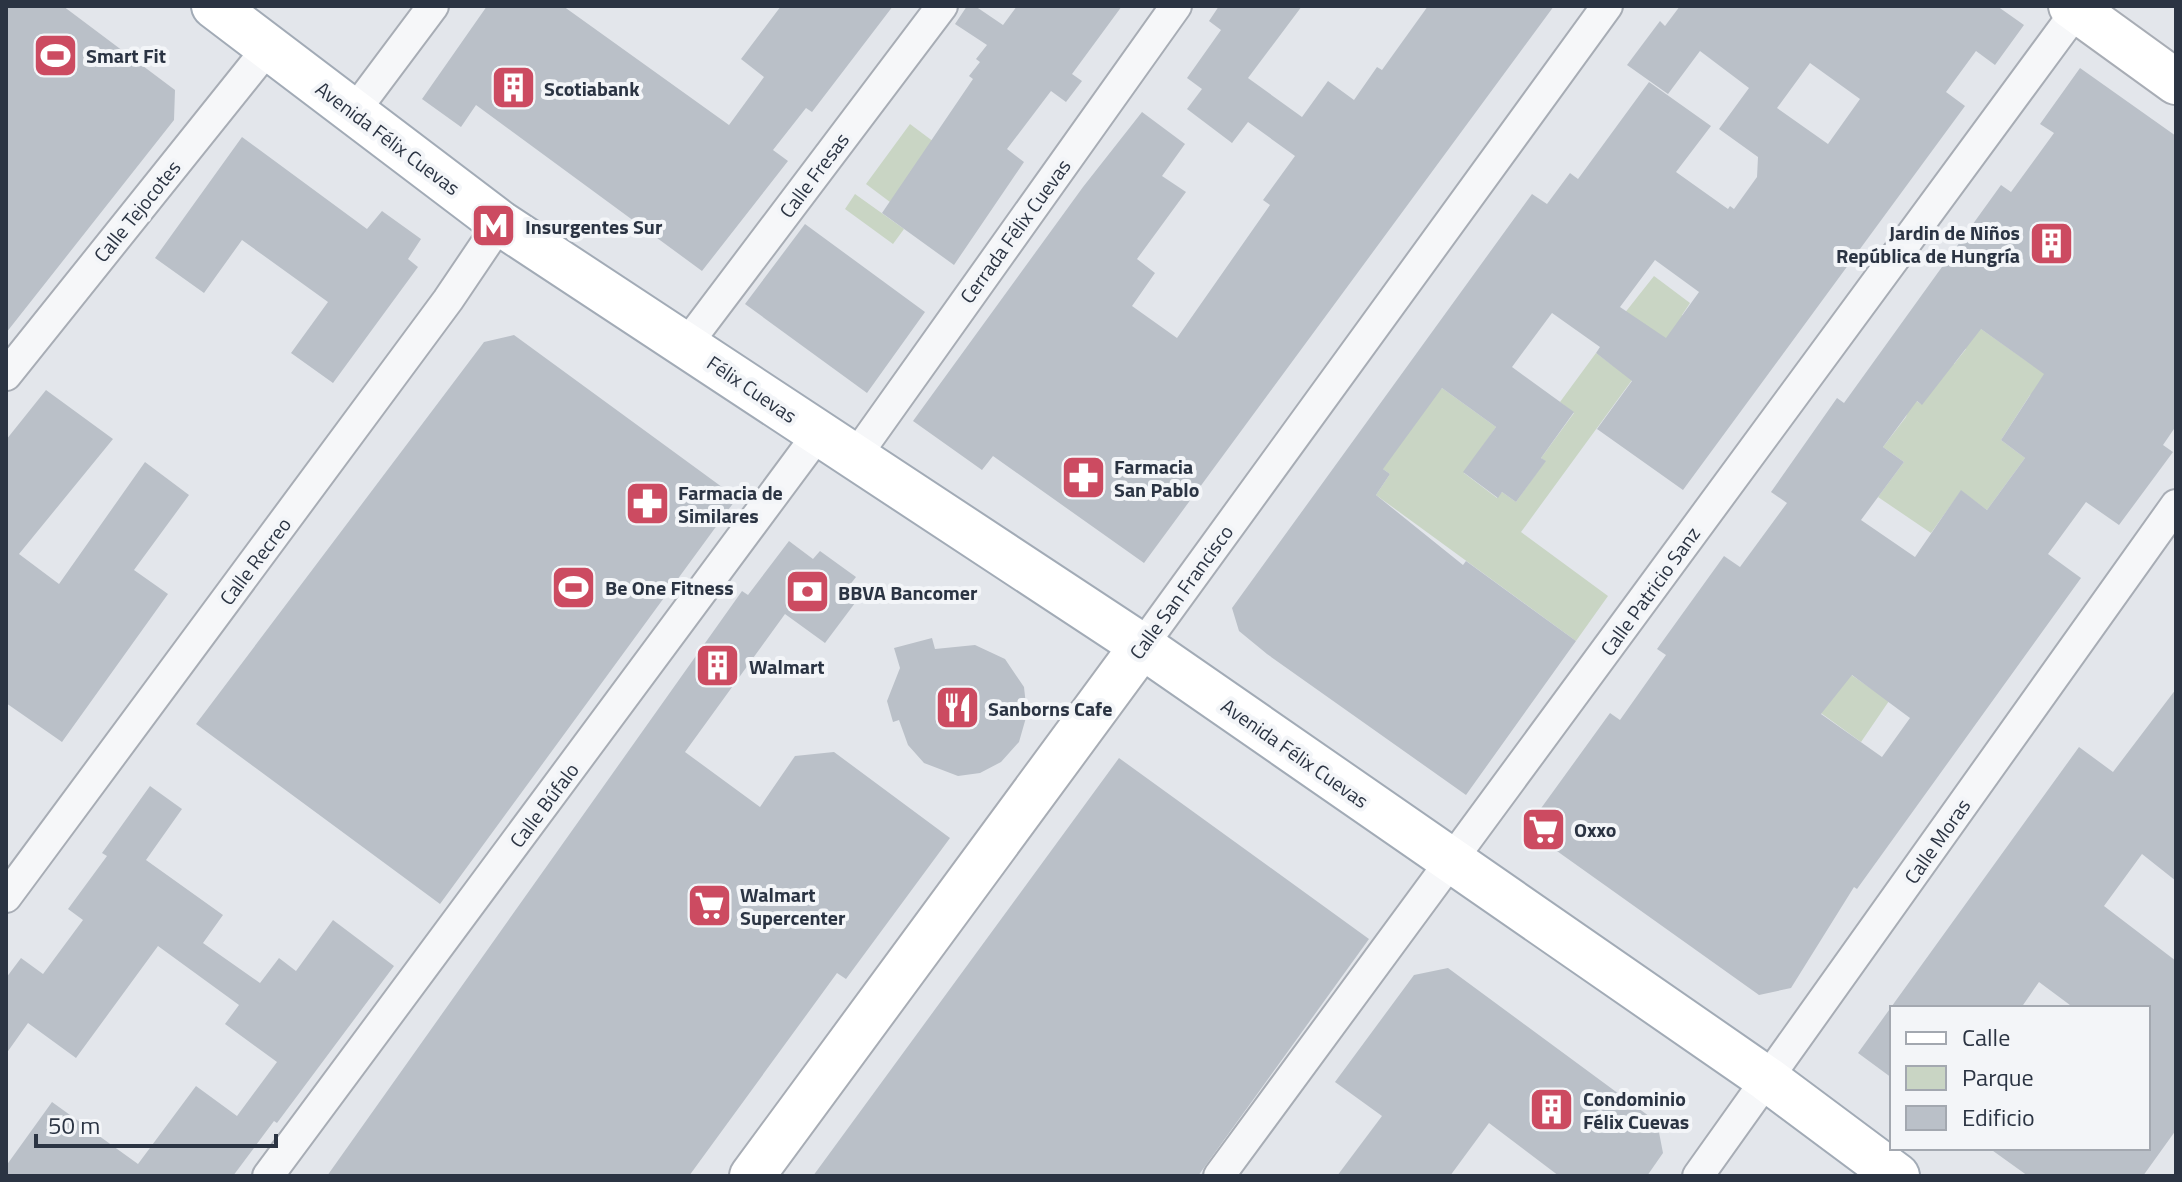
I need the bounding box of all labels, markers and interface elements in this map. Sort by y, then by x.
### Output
sports icon: Smart Fit [31,31,79,79]
place label: Smart Fit [86,40,166,71]
building icon: Scotiabank [489,64,537,112]
street label: Avenida Félix Cuevas [309,73,467,203]
place label: Scotiabank [544,73,640,104]
street label: Calle Fresas [771,126,857,224]
street label: Cerrada Félix Cuevas [952,152,1078,310]
street label: Calle Tejocotes [86,153,188,269]
metro station icon: Insurgentes Sur [470,202,518,250]
place label: Insurgentes Sur [525,211,663,242]
place label: Jardin de Niños República de Hungría [1836,217,2020,271]
building icon: Jardin de Niños República de Hungría [2027,219,2075,267]
street label: Félix Cuevas [701,347,803,431]
place label: Farmacia San Pablo [1114,451,1199,505]
pharmacy icon: Farmacia San Pablo [1059,454,1107,502]
place label: Farmacia de Similares [678,477,783,531]
pharmacy icon: Farmacia de Similares [623,479,671,527]
street label: Calle Recreo [212,511,298,611]
street label: Calle San Francisco [1121,518,1241,666]
street label: Calle Patricio Sanz [1592,520,1708,662]
sports icon: Be One Fitness [550,563,598,611]
bank icon: BBVA Bancomer [783,568,831,616]
place label: Be One Fitness [605,572,734,603]
place label: BBVA Bancomer [838,577,978,608]
building icon: Walmart [694,642,742,690]
place label: Walmart [749,651,825,682]
restaurant icon: Sanborns Cafe [933,684,981,732]
street label: Avenida Félix Cuevas [1215,690,1375,816]
place label: Sanborns Cafe [988,693,1112,724]
street label: Calle Búfalo [502,756,586,854]
street label: Calle Moras [1896,792,1978,890]
supermarket icon: Oxxo [1519,805,1567,853]
place label: Oxxo [1574,814,1616,845]
place label: Walmart Supercenter [740,879,846,933]
supermarket icon: Walmart Supercenter [685,881,733,929]
legend [1890,1006,2150,1150]
text: Calle [1962,1019,2010,1055]
text: Parque [1962,1059,2034,1095]
place label: Condominio Félix Cuevas [1583,1083,1689,1137]
building icon: Condominio Félix Cuevas [1528,1085,1576,1133]
scale bar [36,1098,276,1148]
text: Edificio [1962,1099,2035,1135]
text: 50 m [48,1107,100,1143]

